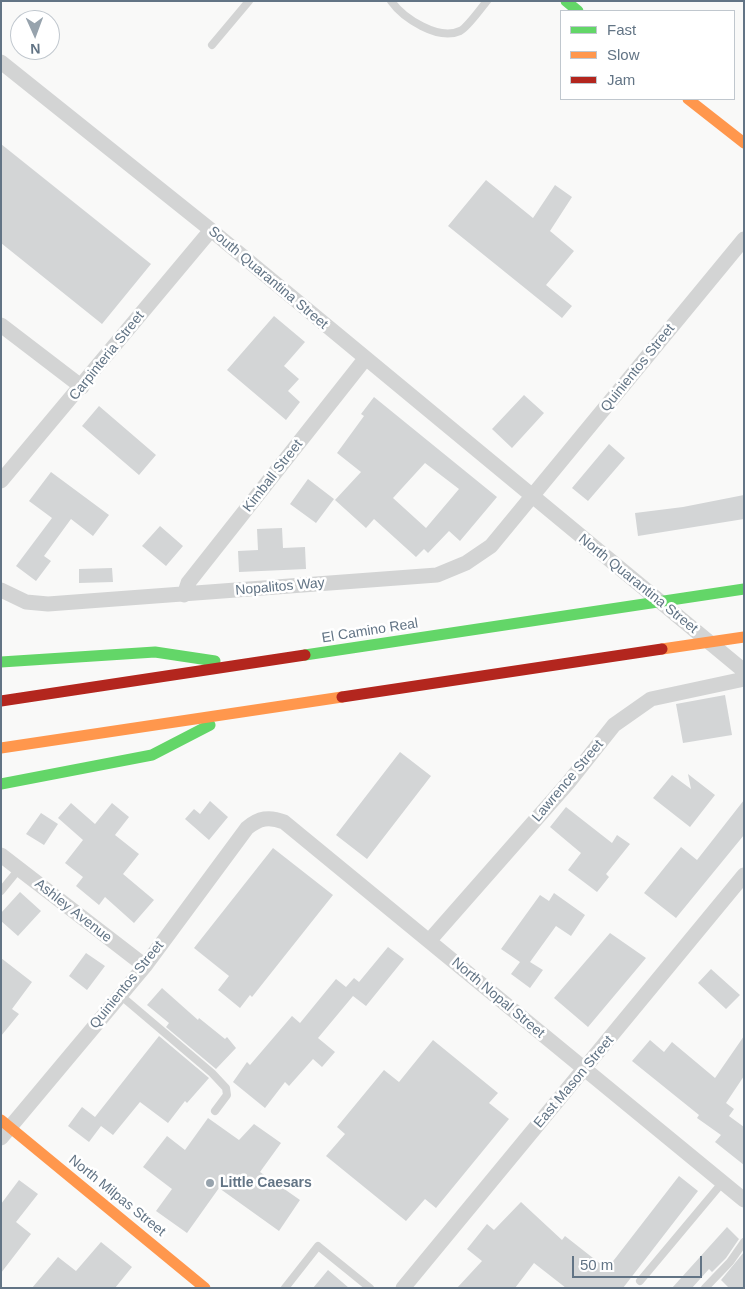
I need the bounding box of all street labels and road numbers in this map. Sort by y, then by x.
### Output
street label: South Quarantina Street [205,223,331,333]
street label: Carpinteria Street [66,308,148,404]
street label: Quinientos Street [597,321,679,415]
street label: Kimball Street [240,436,306,516]
street label: North Quarantina Street [575,531,701,637]
street label: Nopalitos Way [235,575,325,599]
street label: El Camino Real [321,615,419,647]
street label: Lawrence Street [529,737,607,825]
street label: Ashley Avenue [31,876,115,946]
street label: Quinientos Street [86,938,168,1032]
street label: North Nopal Street [448,954,548,1042]
street label: East Mason Street [531,1032,617,1132]
street label: North Milpas Street [65,1152,169,1240]

